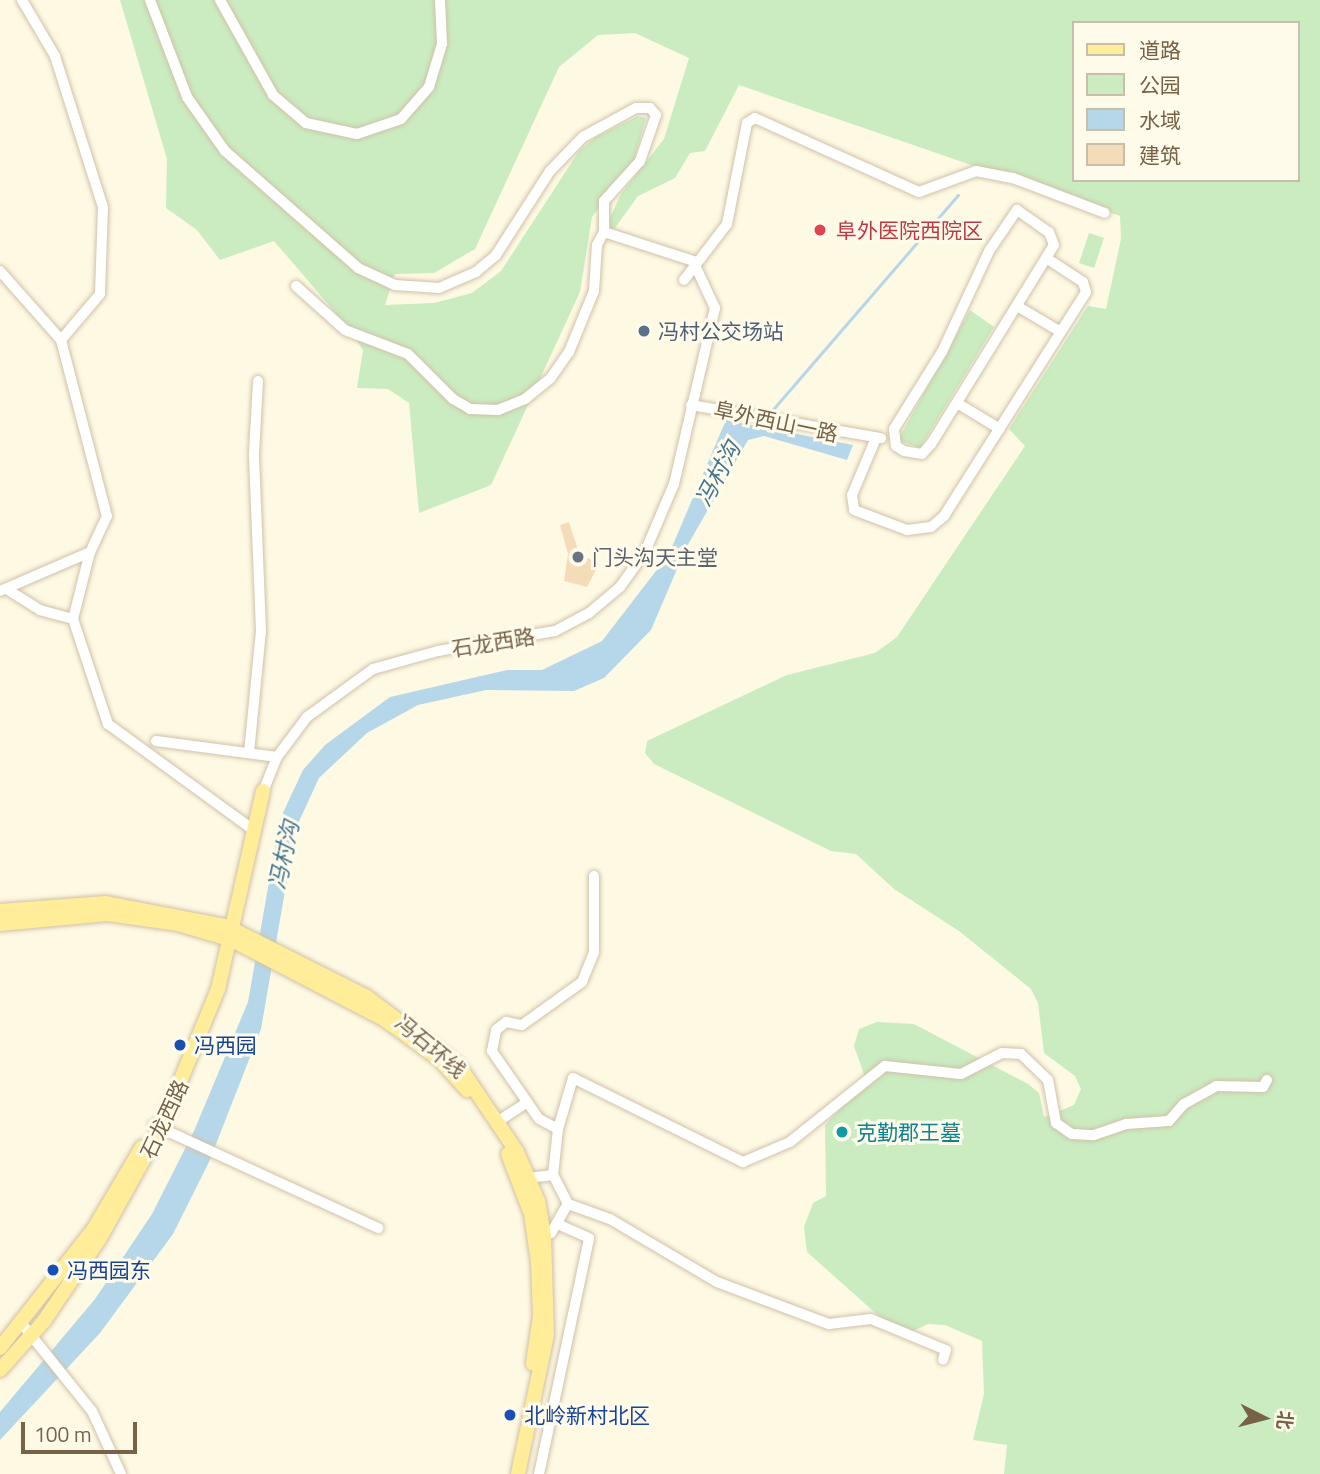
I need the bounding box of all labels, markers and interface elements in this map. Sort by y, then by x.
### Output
legend [1072,21,1299,182]
text: 道路 [1139,34,1181,66]
text: 公园 [1139,69,1181,101]
text: 水域 [1139,104,1181,136]
text: 建筑 [1139,139,1181,171]
place label: 阜外医院西院区 [836,217,983,243]
marker: 阜外医院西院区 [810,220,830,240]
place label: 冯村公交场站 [658,318,784,344]
marker: 冯村公交场站 [636,323,652,339]
street label: 阜外西山一路 [712,396,840,446]
water label: 冯村沟 [690,437,746,511]
place label: 门头沟天主堂 [592,544,718,570]
marker: 门头沟天主堂 [570,549,586,565]
street label: 石龙西路 [450,623,536,661]
water label: 冯村沟 [263,818,305,892]
street label: 冯石环线 [391,1009,471,1083]
place label: 冯西园 [194,1032,257,1058]
marker: 冯西园 [172,1037,188,1053]
street label: 石龙西路 [135,1076,193,1162]
place label: 克勤郡王墓 [856,1119,961,1145]
marker: 克勤郡王墓 [834,1124,850,1140]
place label: 冯西园东 [67,1257,151,1283]
marker: 冯西园东 [45,1262,61,1278]
north arrow [1229,1383,1299,1453]
place label: 北岭新村北区 [524,1402,650,1428]
marker: 北岭新村北区 [502,1407,518,1423]
scale bar [24,1408,140,1452]
text: 北 [1270,1409,1301,1431]
text: 100 m [34,1418,91,1450]

